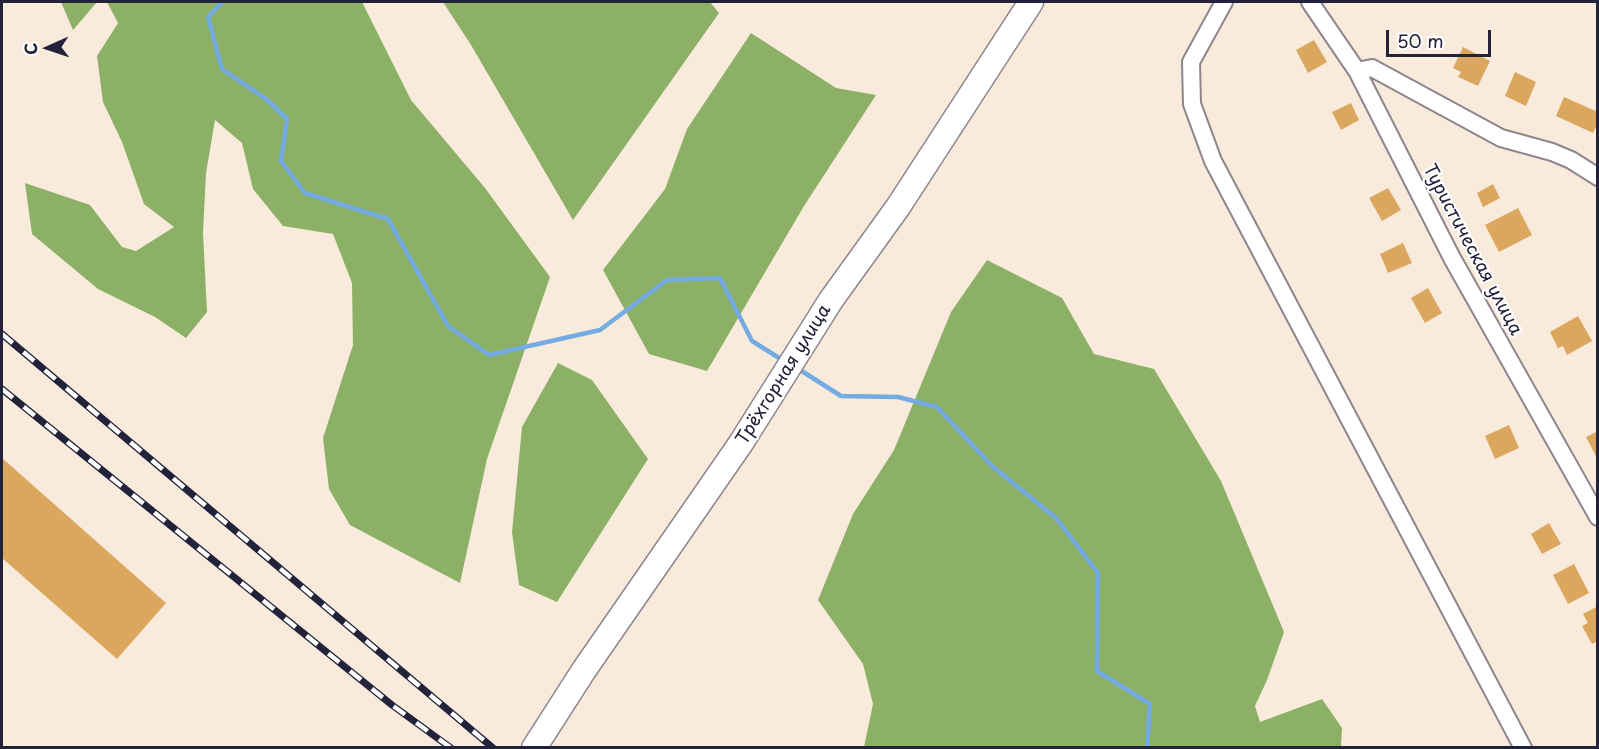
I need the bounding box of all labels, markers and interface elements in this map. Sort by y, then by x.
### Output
north arrow [18,18,78,78]
scale bar [1389,18,1494,56]
text: 50 m [1397,27,1444,54]
text: С [18,42,42,56]
street label: Туристическая улица [1418,161,1526,339]
street label: Трёхгорная улица [732,301,836,449]

